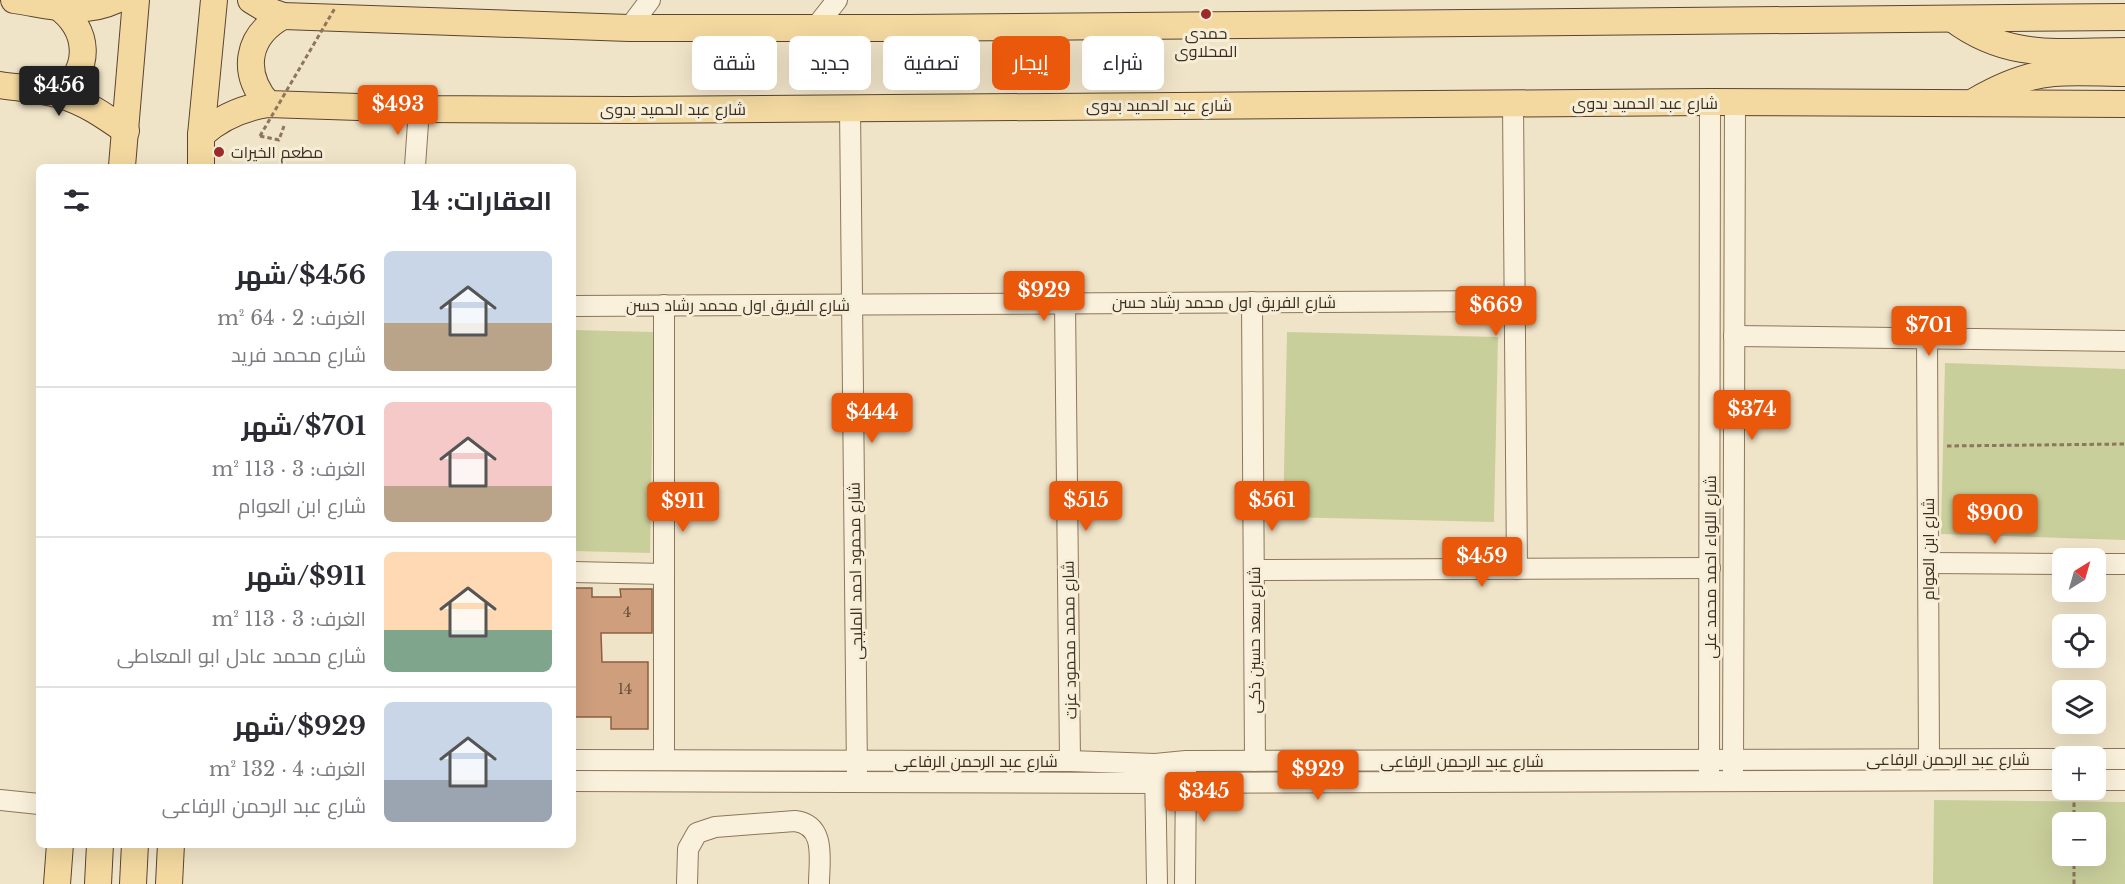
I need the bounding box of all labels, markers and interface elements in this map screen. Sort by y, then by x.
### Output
marker: حمدى المحلاوى [1199,7,1213,21]
place label: حمدى المحلاوى [1175,23,1237,62]
chip: شقة [692,36,777,90]
chip: جديد [789,36,871,90]
chip: تصفية [883,36,980,90]
chip: إيجار [992,36,1070,90]
chip: شراء [1082,36,1164,90]
pin: $456 [23,66,95,117]
text: $456 [33,73,85,97]
pin: $493 [362,85,434,136]
text: $493 [372,92,424,116]
street label: شارع عبد الحميد بدوى [1572,93,1718,115]
street label: شارع عبد الحميد بدوى [1086,95,1232,117]
street label: شارع عبد الحميد بدوى [600,99,746,121]
place label: مطعم الخيرات [231,142,323,164]
marker: مطعم الخيرات [212,145,226,159]
icon: filters [60,184,93,217]
text: العقارات: 14 [411,185,552,217]
text: $456/شهر [236,259,366,291]
pin: $929 [1008,271,1080,322]
icon: home [432,275,504,347]
text: $929 [1018,278,1070,302]
pin: $669 [1460,286,1532,337]
street label: شارع الفريق اول محمد رشاد حسن [1112,292,1336,314]
text: $669 [1469,293,1523,317]
street label: شارع الفريق اول محمد رشاد حسن [626,295,850,317]
text: الغرف: 2 · 64 m² [217,306,366,330]
pin: $701 [1893,306,1965,357]
text: $701 [1905,313,1953,337]
text: شارع محمد فريد [231,343,366,367]
pin: $374 [1716,390,1788,441]
pin: $444 [836,393,908,444]
text: $374 [1728,397,1776,421]
text: $444 [846,400,898,424]
text: $701/شهر [242,410,366,442]
icon: home [432,426,504,498]
text: الغرف: 3 · 113 m² [212,457,366,481]
street label: شارع اللواء احمد محمد على [1700,475,1722,659]
pin: $515 [1050,481,1122,532]
pin: $561 [1236,481,1308,532]
pin: $911 [647,482,719,533]
street label: شارع محمود احمد المليجى [843,482,869,660]
text: $515 [1063,488,1109,512]
text: $561 [1249,488,1295,512]
text: $911 [661,489,705,513]
text: شارع ابن العوام [238,494,366,518]
pin: $900 [1959,494,2031,545]
street label: شارع ابن العوام [1918,498,1940,600]
text: $900 [1967,501,2023,525]
pin: $459 [1446,537,1518,588]
text: $459 [1456,544,1508,568]
north arrow [2052,548,2106,602]
map controls [2052,548,2106,866]
text: $911/شهر [246,560,366,592]
street label: شارع محمد محمود عزت [1058,560,1082,719]
street label: شارع سعد حسين ذكى [1244,566,1266,714]
icon: home [432,576,504,648]
house number: 4 [623,603,631,621]
text: الغرف: 3 · 113 m² [212,607,366,631]
button: locate [2052,614,2106,668]
text: شارع محمد عادل ابو المعاطى [117,644,366,668]
house number: 14 [618,680,632,698]
button: layers [2052,680,2106,734]
text: $929/شهر [234,710,366,742]
icon: home [432,726,504,798]
button: + [2052,746,2106,800]
street label: شارع عبد الرحمن الرفاعى [1866,749,2030,771]
pin: $929 [1282,750,1354,801]
street label: شارع عبد الرحمن الرفاعى [894,751,1058,773]
street label: شارع عبد الرحمن الرفاعى [1380,751,1544,773]
text: الغرف: 4 · 132 m² [209,757,366,781]
text: $929 [1292,757,1344,781]
pin: $345 [1168,772,1240,823]
text: $345 [1179,779,1229,803]
text: شارع عبد الرحمن الرفاعى [162,794,366,818]
button: − [2052,812,2106,866]

